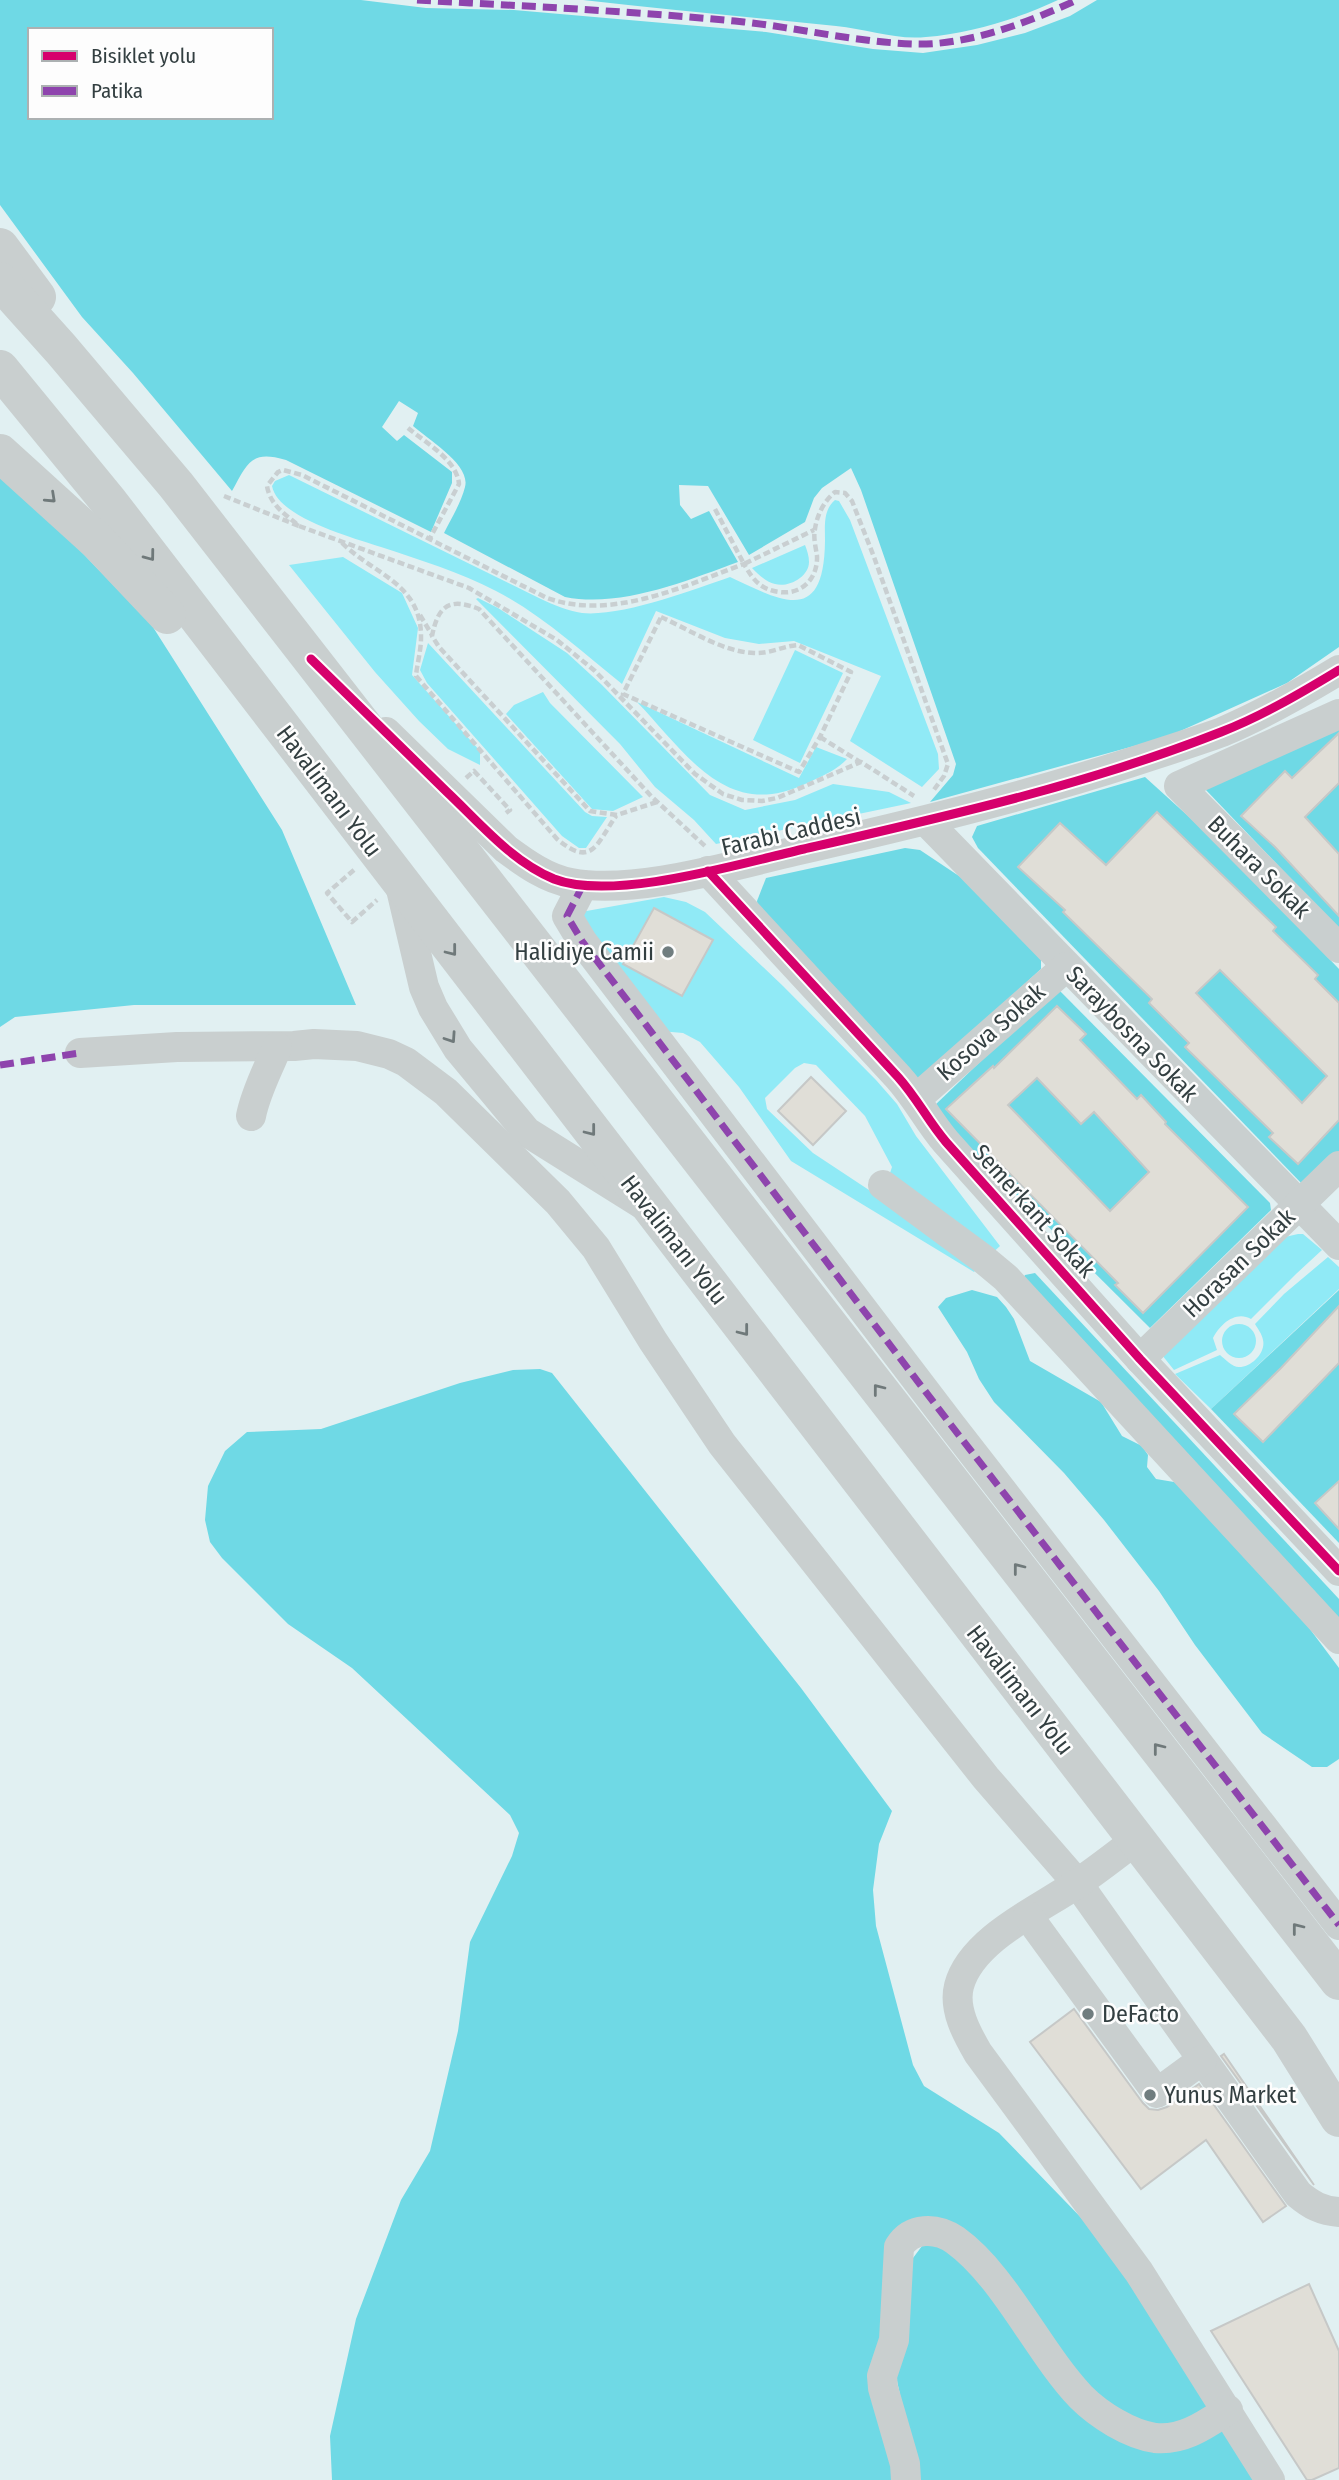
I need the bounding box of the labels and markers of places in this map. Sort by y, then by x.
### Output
place label: Halidiye Camii [514,938,654,966]
marker: Halidiye Camii [660,944,676,960]
place label: DeFacto [1102,2000,1179,2028]
marker: DeFacto [1080,2006,1096,2022]
place label: Yunus Market [1164,2081,1296,2109]
marker: Yunus Market [1142,2087,1158,2103]

